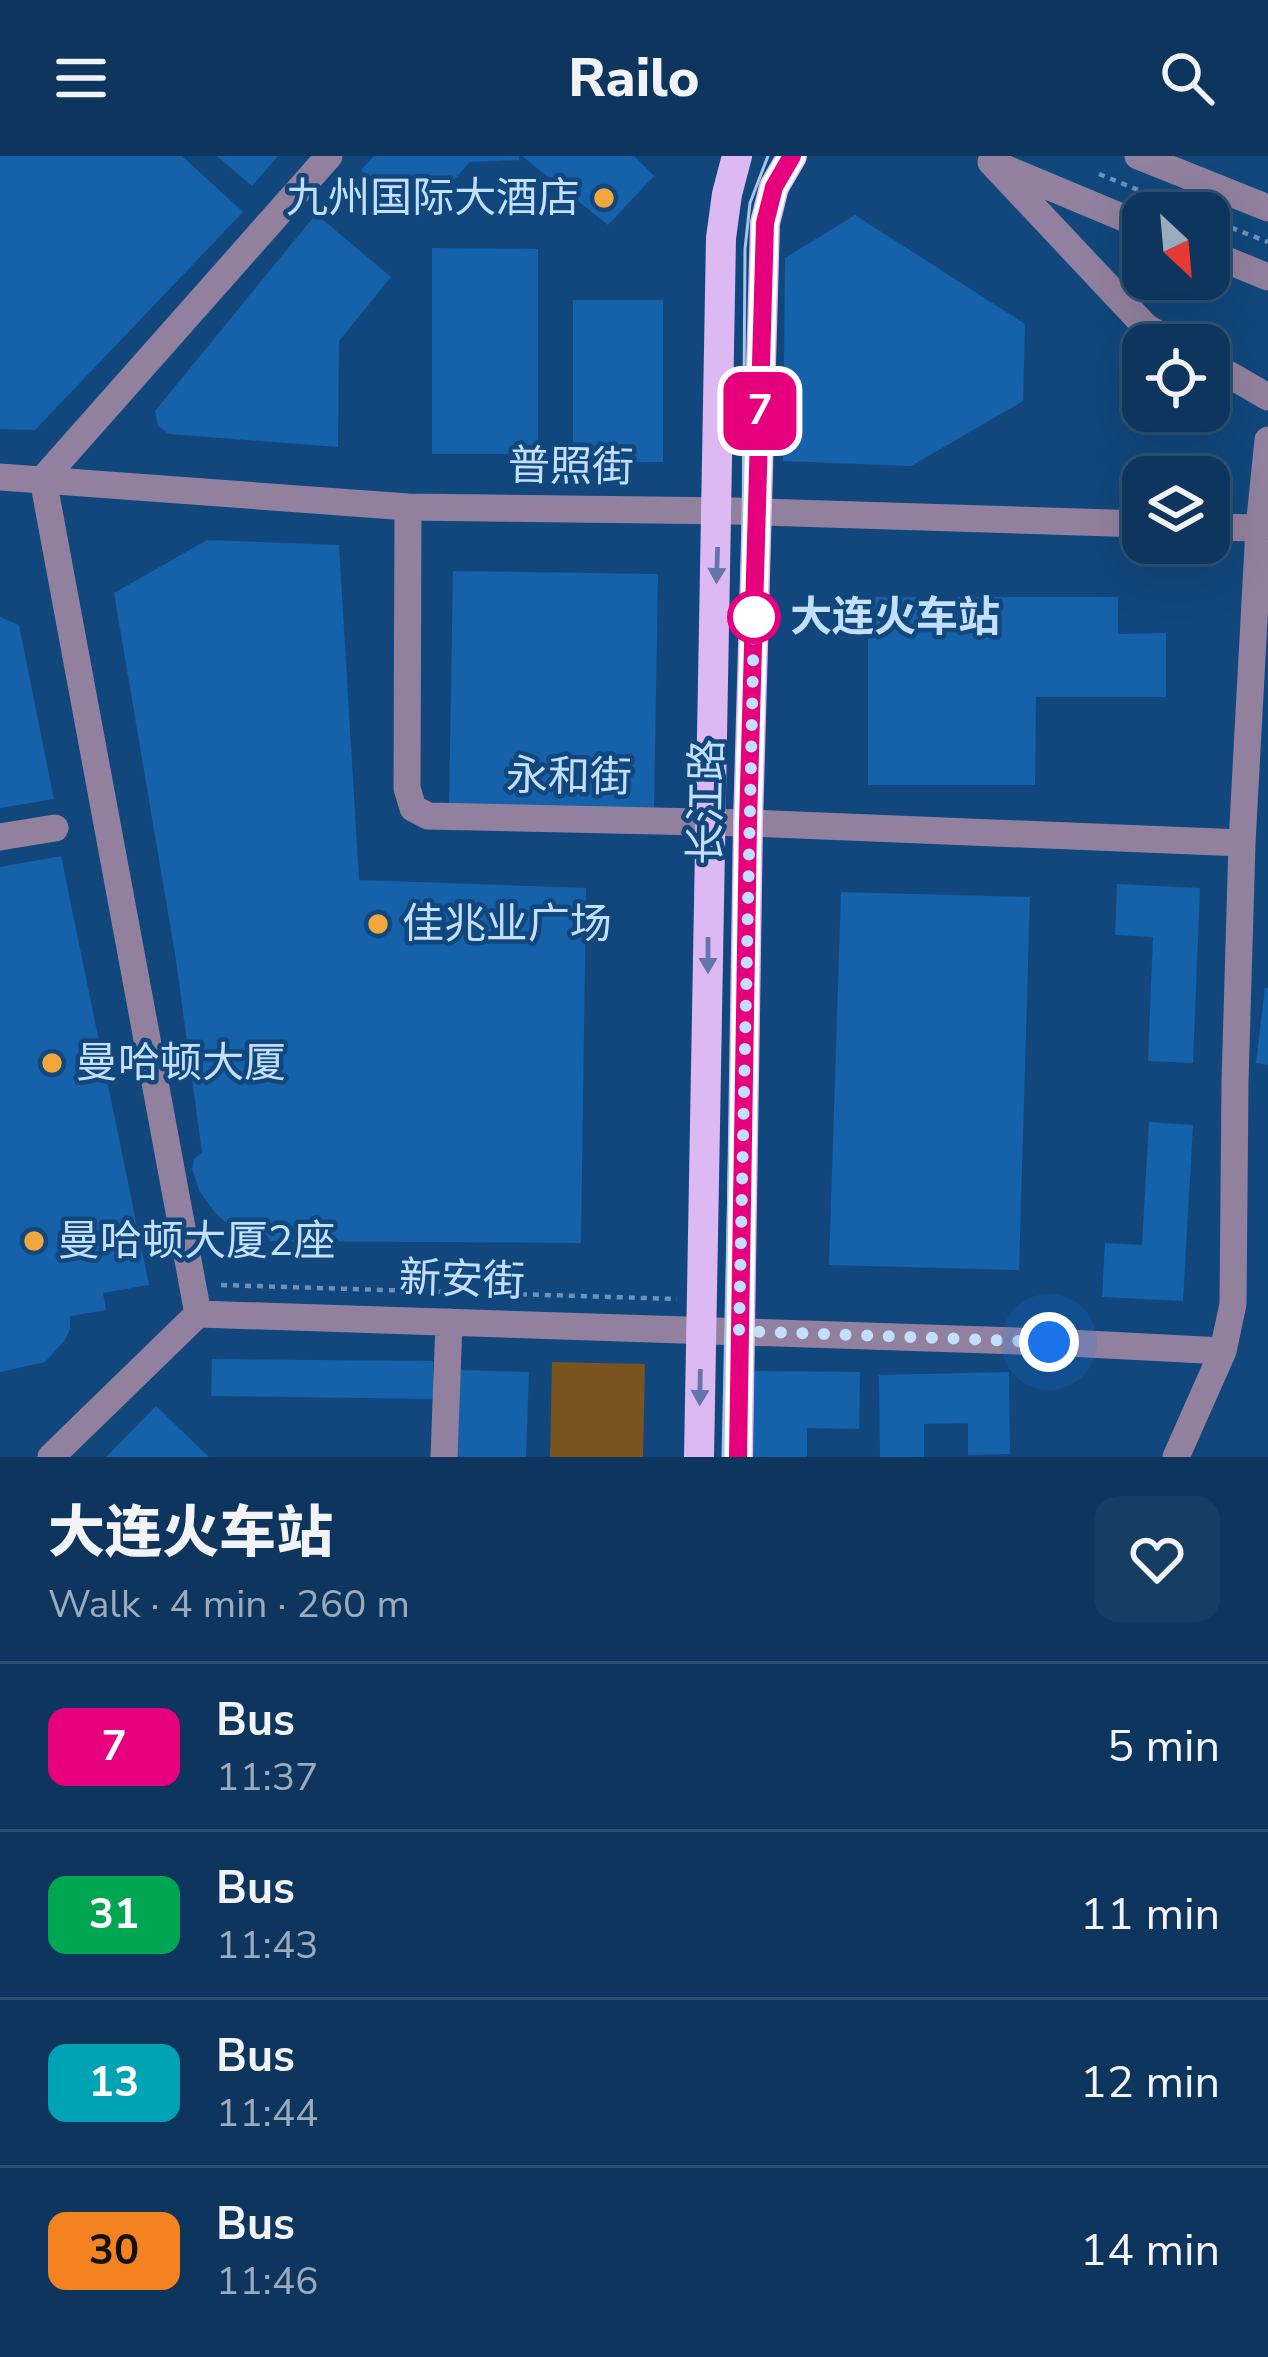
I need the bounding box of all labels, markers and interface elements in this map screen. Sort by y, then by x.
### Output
text: Railo [568,41,700,115]
icon: menu [48,45,114,111]
icon: search [1154,45,1220,111]
place label: 九州国际大酒店 [286,170,580,227]
marker: 九州国际大酒店 [591,185,617,211]
north arrow [1122,192,1230,300]
map controls [1122,192,1230,564]
button: locate [1122,324,1230,432]
line badge: 7 [721,372,799,450]
text: 7 [747,382,773,439]
street label: 普照街 [508,437,634,497]
button: layers [1122,456,1230,564]
one-way arrow [707,547,726,585]
place label: 大连火车站 [790,589,1000,646]
marker: 大连火车站 [729,592,779,642]
street label: 长江路 [677,739,737,865]
street label: 永和街 [506,747,632,807]
place label: 佳兆业广场 [402,896,612,953]
marker: 佳兆业广场 [365,911,391,937]
one-way arrow [699,937,718,975]
place label: 曼哈顿大厦 [76,1035,286,1092]
marker: 曼哈顿大厦 [39,1050,65,1076]
place label: 曼哈顿大厦2座 [58,1213,335,1270]
marker: 曼哈顿大厦2座 [21,1228,47,1254]
street label: 新安街 [398,1249,526,1311]
your location [1019,1312,1079,1372]
one-way arrow [690,1369,710,1407]
text: 大连火车站 [48,1494,333,1572]
button: heart [1094,1496,1220,1622]
text: Walk · 4 min · 260 m [48,1578,410,1631]
text: Bus [216,1690,295,1751]
text: 5 min [1107,1716,1220,1777]
text: 7 [101,1718,127,1775]
text: 11:37 [216,1751,319,1804]
text: Bus [216,1858,295,1919]
text: 11 min [1080,1884,1220,1945]
text: 31 [89,1886,139,1943]
text: 11:43 [216,1919,319,1972]
text: Bus [216,2026,295,2087]
text: 12 min [1080,2052,1220,2113]
text: 13 [89,2054,139,2111]
text: 11:44 [216,2087,319,2140]
text: Bus [216,2194,295,2255]
text: 14 min [1080,2220,1220,2281]
text: 30 [89,2222,139,2279]
text: 11:46 [216,2255,319,2308]

